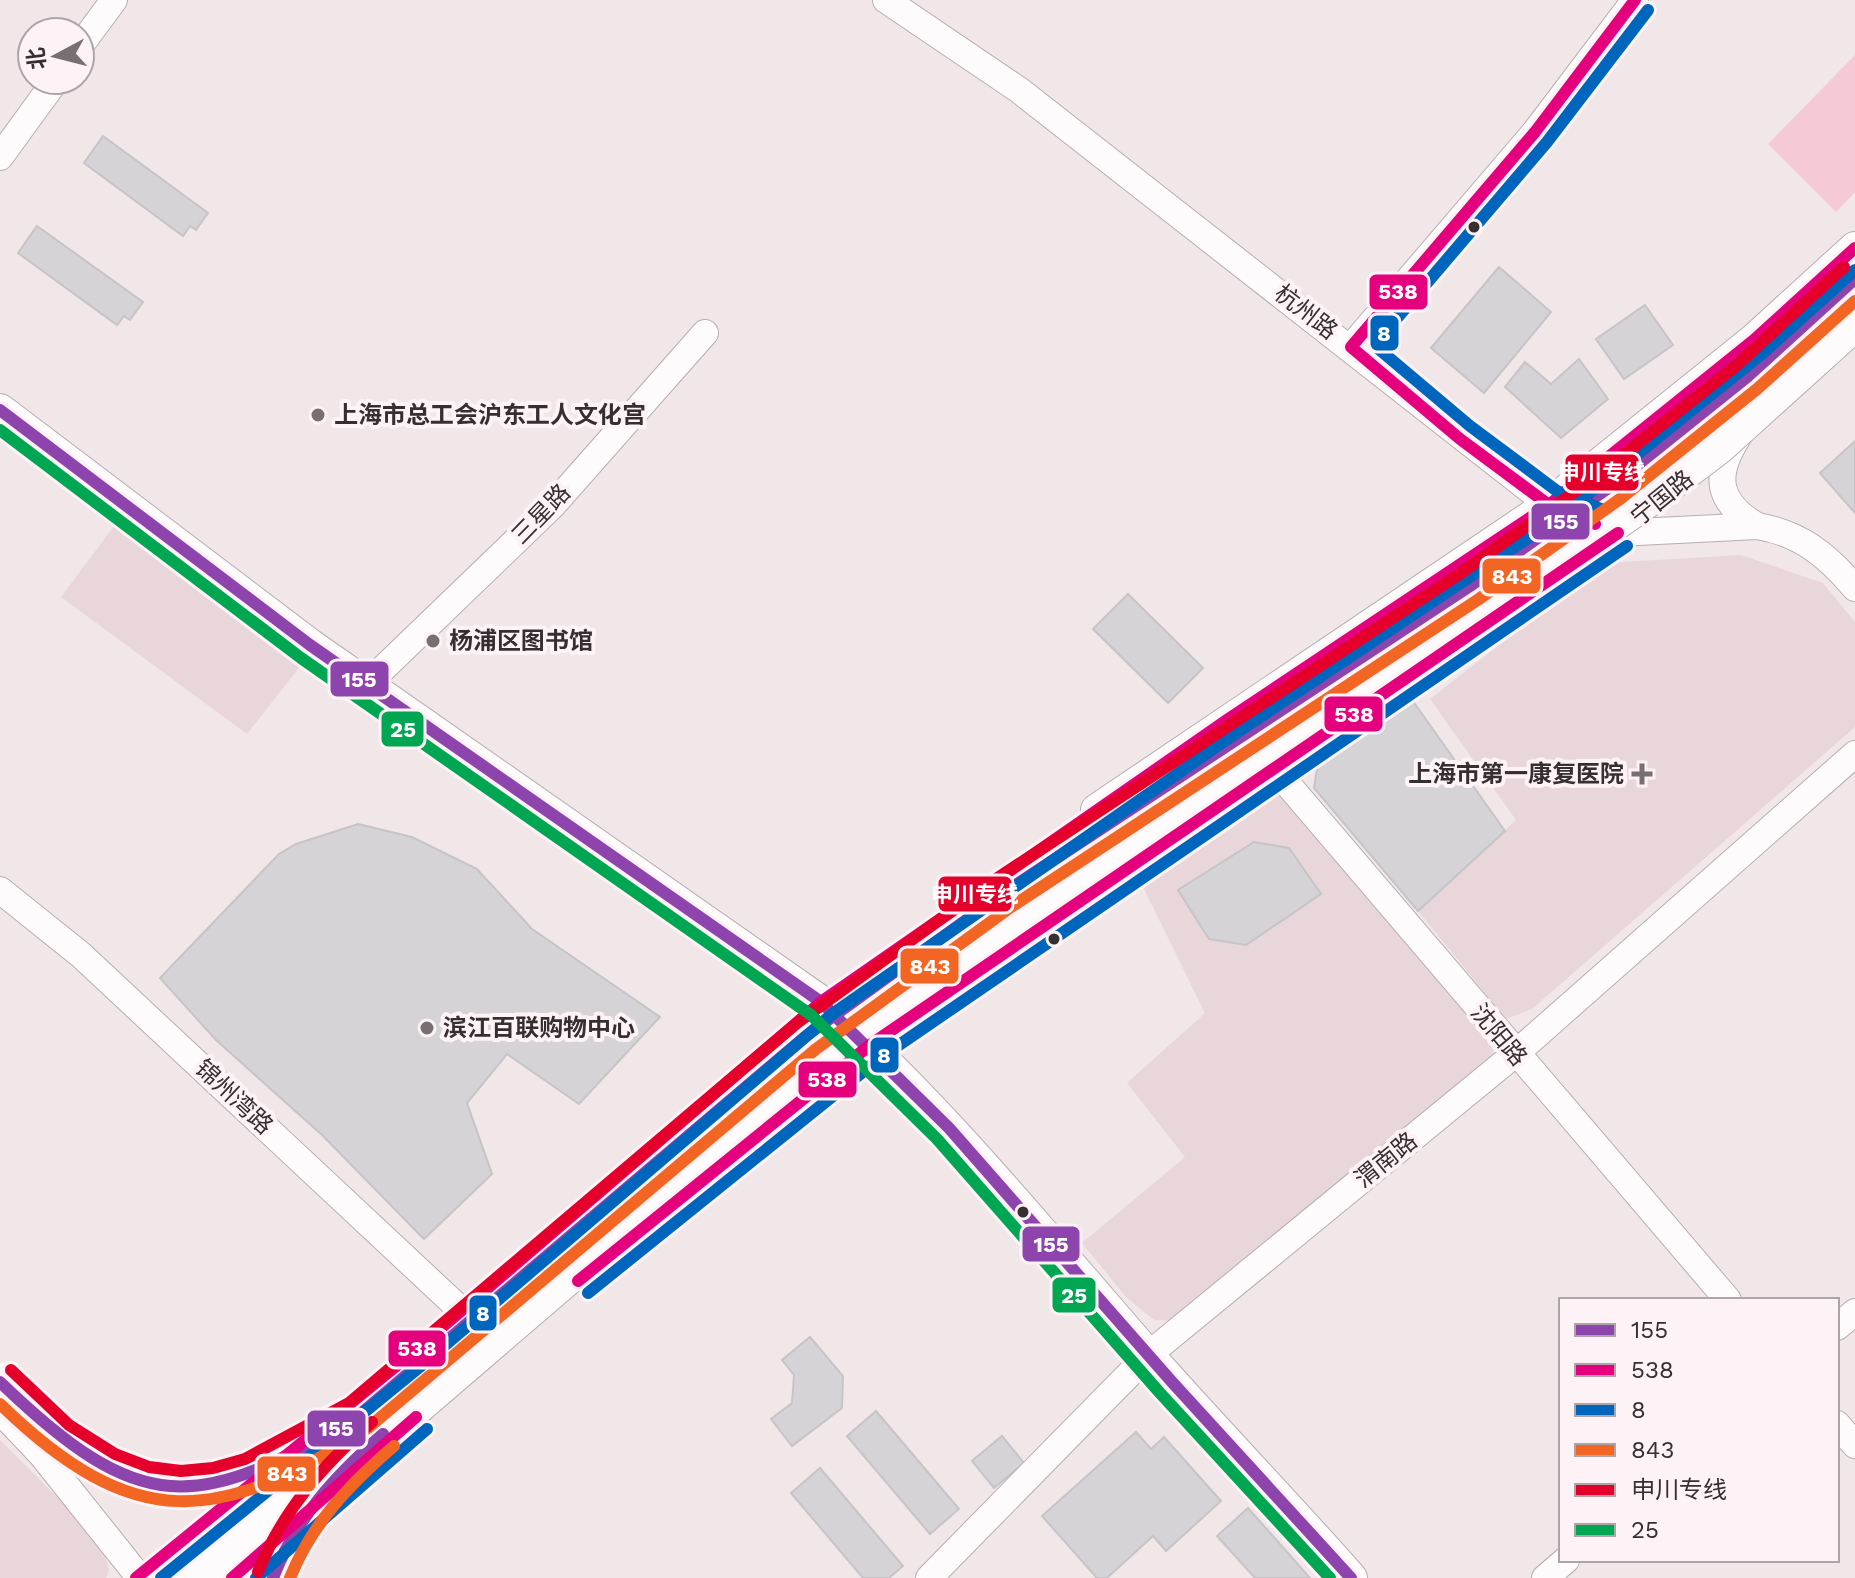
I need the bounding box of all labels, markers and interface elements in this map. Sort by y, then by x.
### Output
north arrow [16,16,96,96]
text: 北 [23,46,50,71]
unlabelled marker [1466,219,1482,235]
line badge: 538 [1368,273,1429,311]
street label: 杭州路 [1269,279,1343,345]
text: 538 [1378,279,1418,304]
line badge: 8 [1369,314,1400,352]
text: 8 [1377,321,1391,346]
place label: 上海市总工会沪东工人文化宫 [334,401,646,429]
marker: 上海市总工会沪东工人文化宫 [309,406,327,424]
line badge: 申川专线 [1564,453,1640,492]
text: 申川专线 [1558,460,1646,485]
street label: 宁国路 [1625,464,1699,532]
street label: 三星路 [506,478,576,550]
line badge: 155 [1530,502,1591,541]
text: 155 [1543,509,1579,534]
line badge: 843 [1481,557,1542,595]
text: 843 [1491,564,1533,589]
place label: 杨浦区图书馆 [449,627,593,655]
marker: 杨浦区图书馆 [424,632,442,650]
line badge: 155 [329,660,390,698]
text: 155 [341,667,377,692]
line badge: 538 [1323,695,1384,733]
text: 538 [1334,702,1374,727]
line badge: 25 [380,710,425,748]
text: 25 [390,717,416,742]
place label: 上海市第一康复医院 [1408,760,1624,788]
marker: 上海市第一康复医院 [1631,763,1653,785]
line badge: 申川专线 [937,875,1013,913]
text: 申川专线 [931,882,1019,907]
unlabelled marker [1046,931,1062,947]
line badge: 843 [899,947,960,985]
text: 843 [909,954,951,979]
street label: 沈阳路 [1465,998,1533,1072]
place label: 滨江百联购物中心 [443,1014,635,1042]
marker: 滨江百联购物中心 [418,1019,436,1037]
line badge: 8 [869,1036,900,1074]
text: 8 [877,1043,891,1068]
street label: 锦州湾路 [189,1054,279,1140]
line badge: 538 [797,1060,858,1099]
text: 538 [807,1067,847,1092]
street label: 渭南路 [1349,1126,1423,1194]
unlabelled marker [1015,1204,1031,1220]
line badge: 155 [1021,1225,1081,1263]
text: 155 [1033,1232,1069,1257]
line badge: 25 [1051,1276,1097,1314]
text: 25 [1061,1283,1087,1308]
line badge: 8 [468,1294,498,1332]
legend [1559,1298,1839,1562]
text: 8 [476,1301,490,1326]
text: 155 [1631,1316,1668,1344]
line badge: 538 [387,1329,447,1368]
text: 538 [397,1336,437,1361]
text: 538 [1631,1356,1674,1384]
text: 8 [1631,1396,1646,1424]
line badge: 155 [306,1409,367,1448]
text: 155 [318,1416,354,1441]
text: 843 [1631,1436,1674,1464]
line badge: 843 [256,1455,317,1493]
text: 843 [266,1461,308,1486]
text: 申川专线 [1631,1476,1727,1504]
text: 25 [1631,1516,1659,1544]

